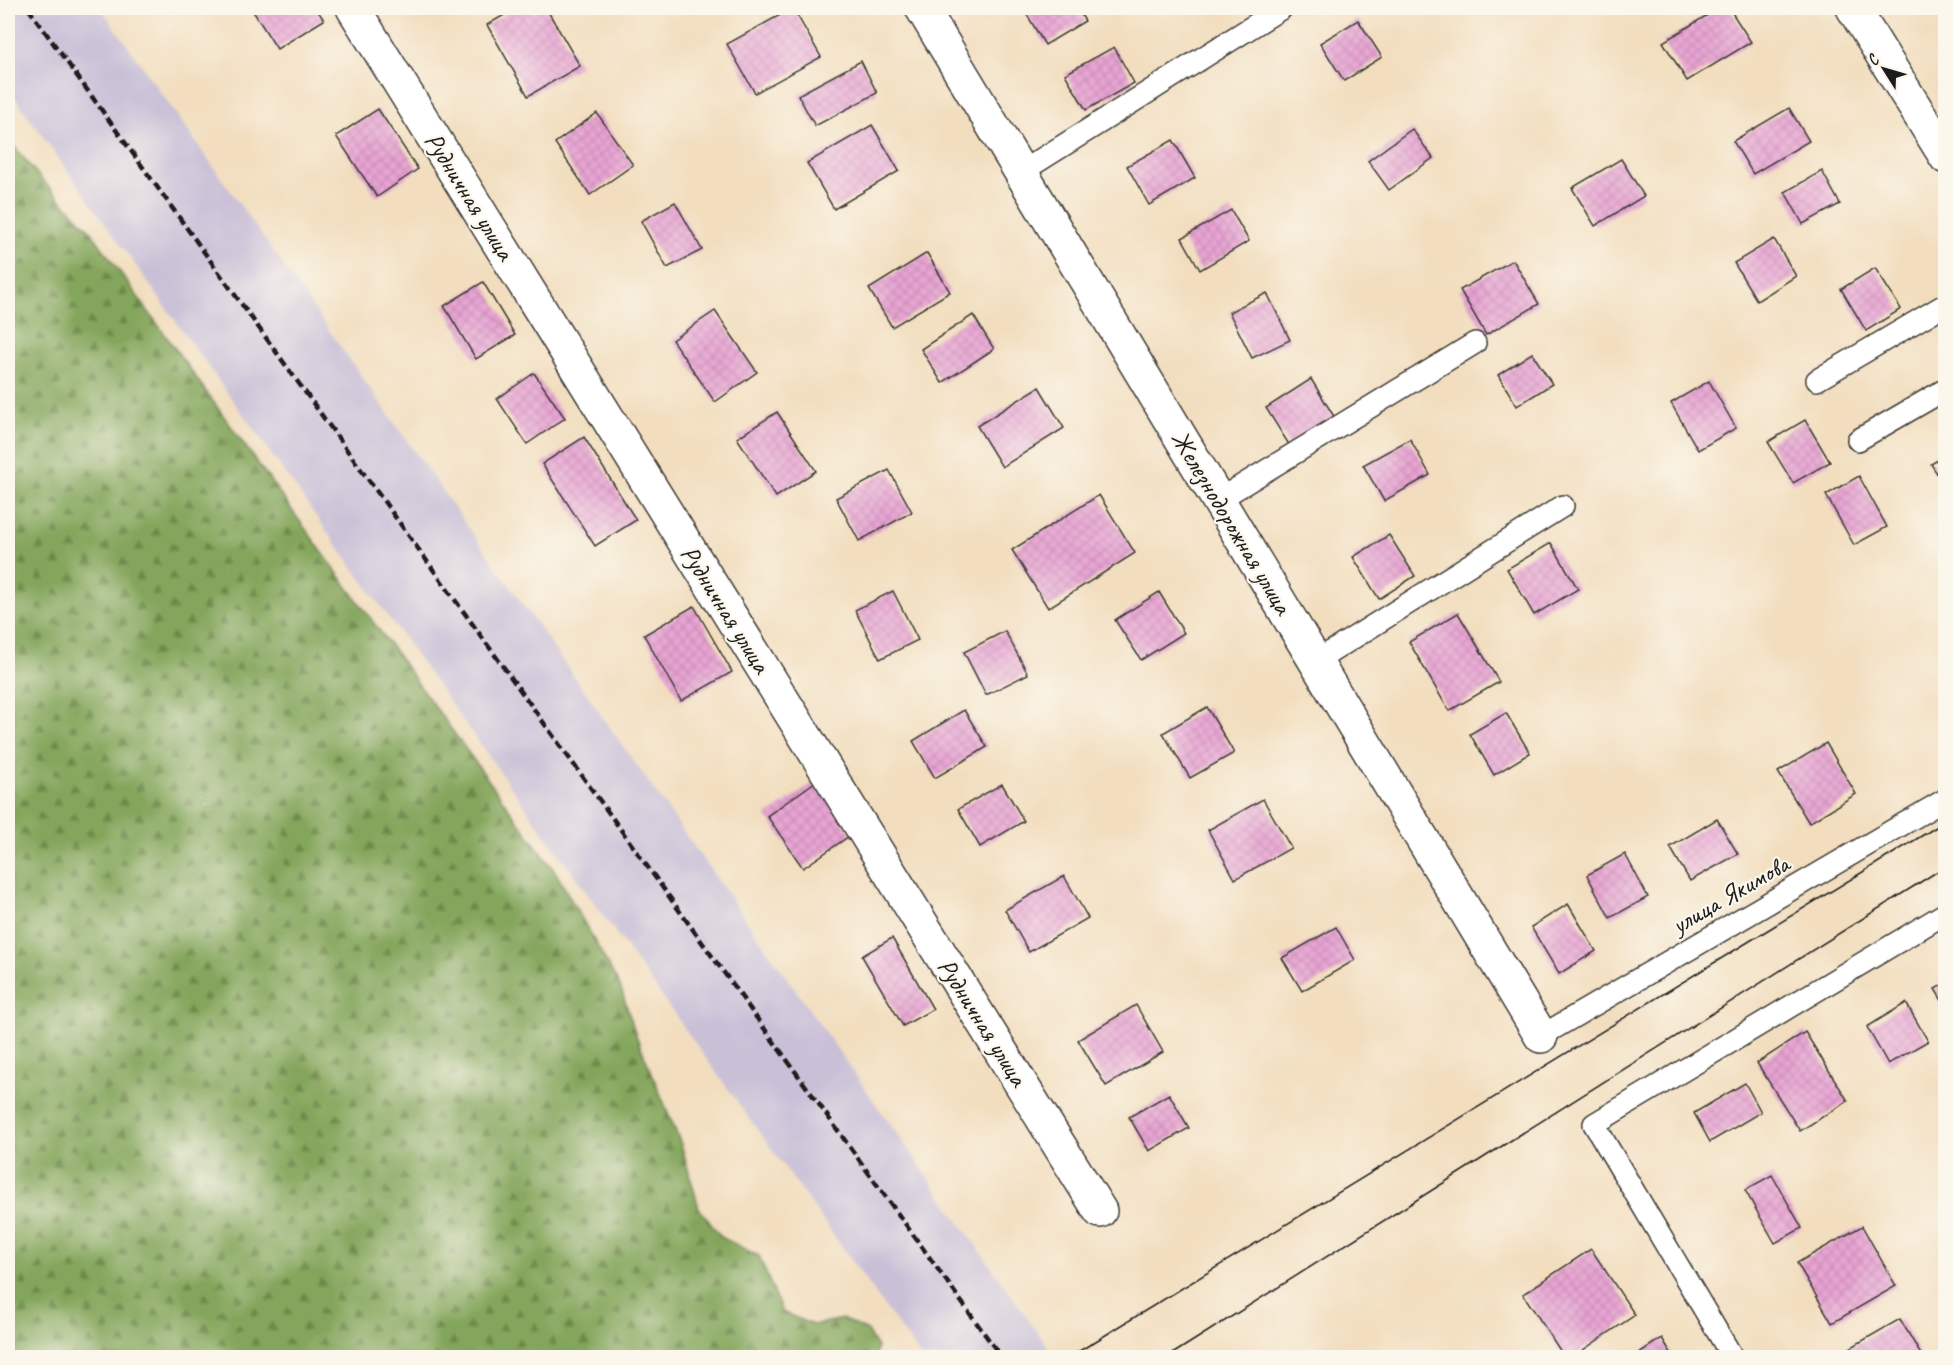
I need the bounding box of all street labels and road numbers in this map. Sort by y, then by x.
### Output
street label: Рудничная улица [417,126,523,268]
street label: Железнодорожная улица [1164,424,1300,622]
street label: Рудничная улица [673,539,779,681]
street label: улица Якимова [1664,846,1797,942]
street label: Рудничная улица [930,952,1036,1094]

